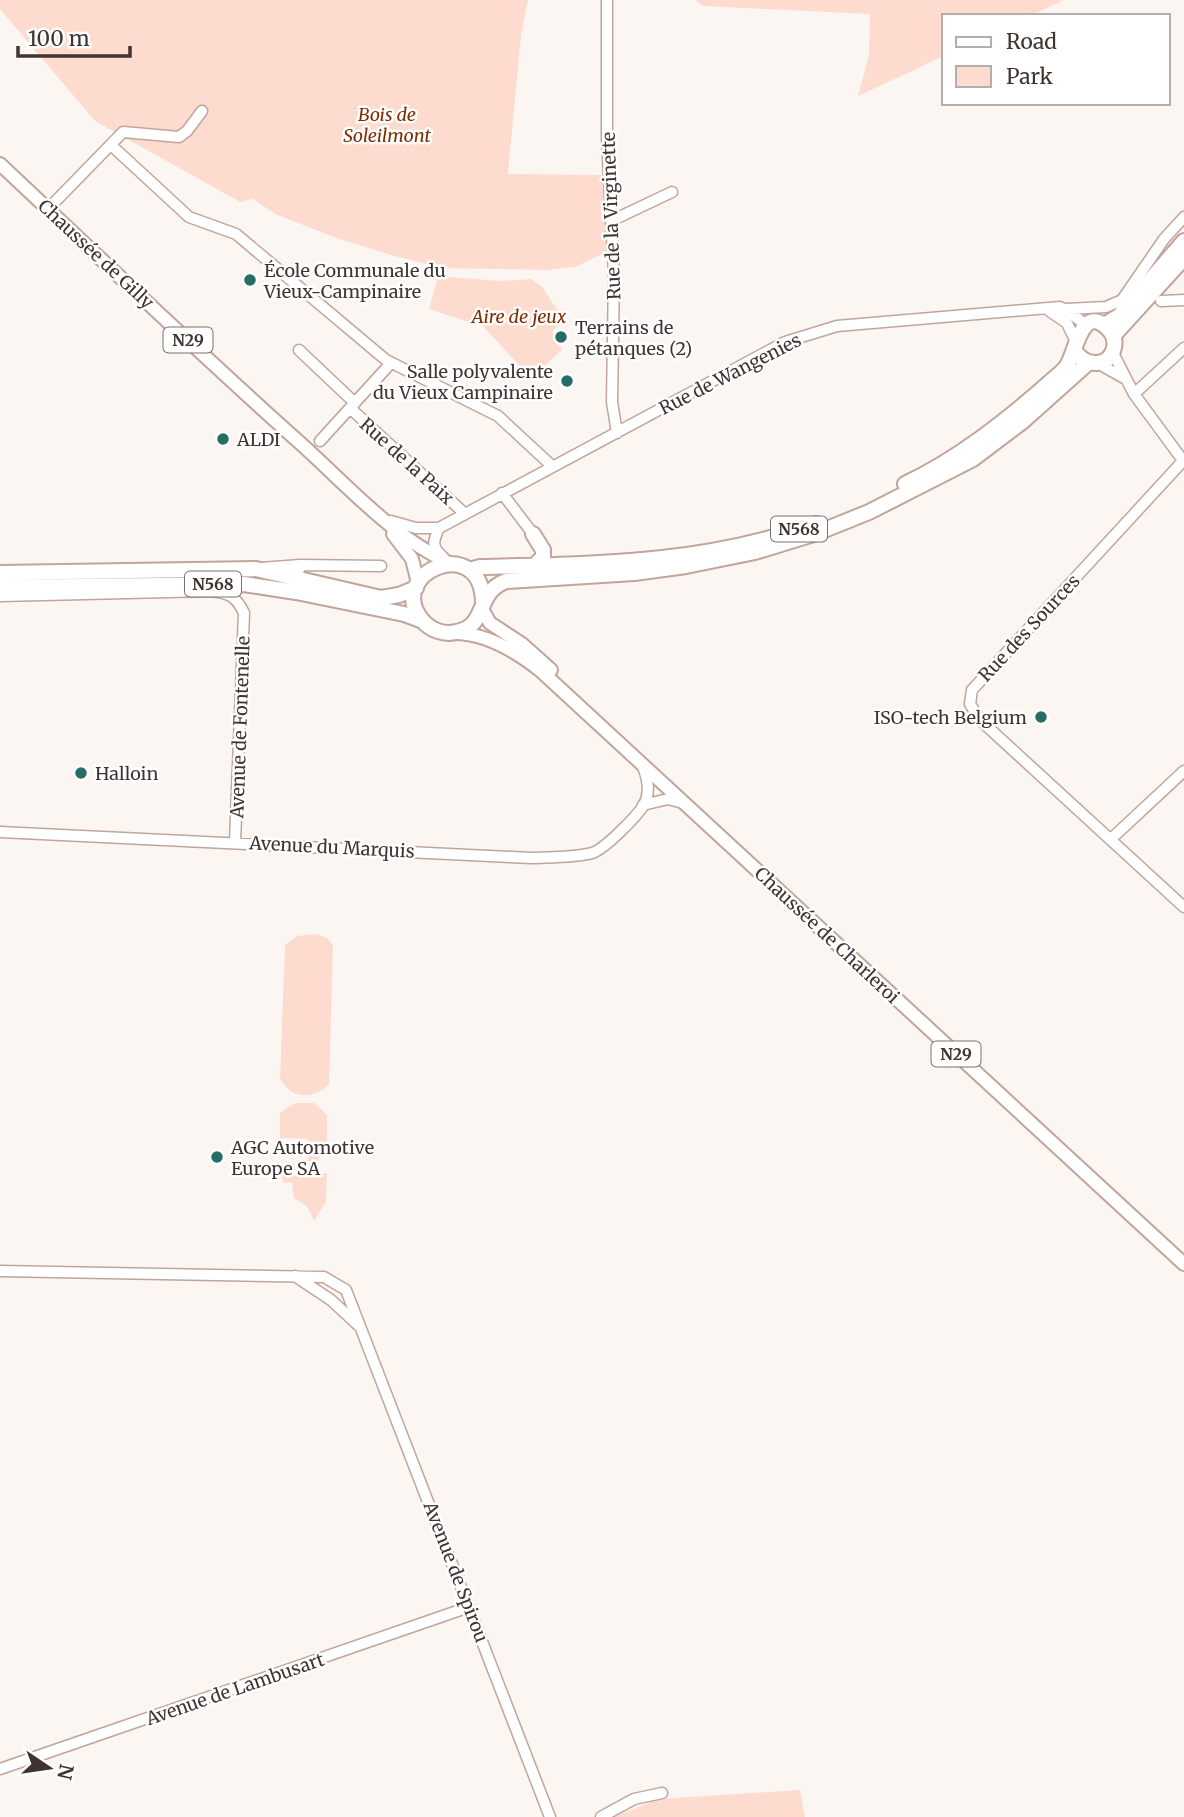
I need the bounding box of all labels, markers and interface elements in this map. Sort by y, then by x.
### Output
scale bar [18,14,130,58]
legend [942,14,1170,105]
text: 100 m [28,25,90,52]
text: Road [1006,28,1057,55]
text: Park [1006,63,1053,90]
park label: Bois de Soleilmont [343,103,432,147]
street label: Rue de la Virginette [597,132,625,300]
street label: Chaussée de Gilly [33,194,159,314]
place label: École Communale du Vieux-Campinaire [263,259,446,303]
marker: École Communale du Vieux-Campinaire [242,272,258,288]
park label: Aire de jeux [470,305,567,328]
place label: Terrains de pétanques (2) [575,316,692,360]
road number: N29 [164,328,212,352]
street label: Rue de Wangenies [655,328,805,420]
marker: Terrains de pétanques (2) [553,329,569,345]
place label: Salle polyvalente du Vieux Campinaire [373,360,553,404]
marker: Salle polyvalente du Vieux Campinaire [559,373,575,389]
street label: Rue de la Paix [355,413,459,510]
place label: ALDI [236,428,281,451]
marker: ALDI [215,431,231,447]
road number: N568 [771,516,827,542]
street label: Rue des Sources [973,569,1085,686]
road number: N568 [185,572,241,596]
street label: Avenue de Fontenelle [225,635,255,820]
place label: ISO-tech Belgium [874,706,1027,729]
marker: ISO-tech Belgium [1033,709,1049,725]
place label: Halloin [95,762,158,785]
marker: Halloin [73,765,89,781]
street label: Avenue du Marquis [248,831,415,863]
street label: Chaussée de Charleroi [750,862,904,1008]
road number: N29 [932,1042,981,1066]
place label: AGC Automotive Europe SA [230,1136,374,1180]
marker: AGC Automotive Europe SA [209,1149,225,1165]
street label: Avenue de Spirou [418,1497,493,1646]
street label: Avenue de Lambusart [142,1648,327,1731]
north arrow [14,1733,84,1803]
text: N [52,1762,79,1782]

